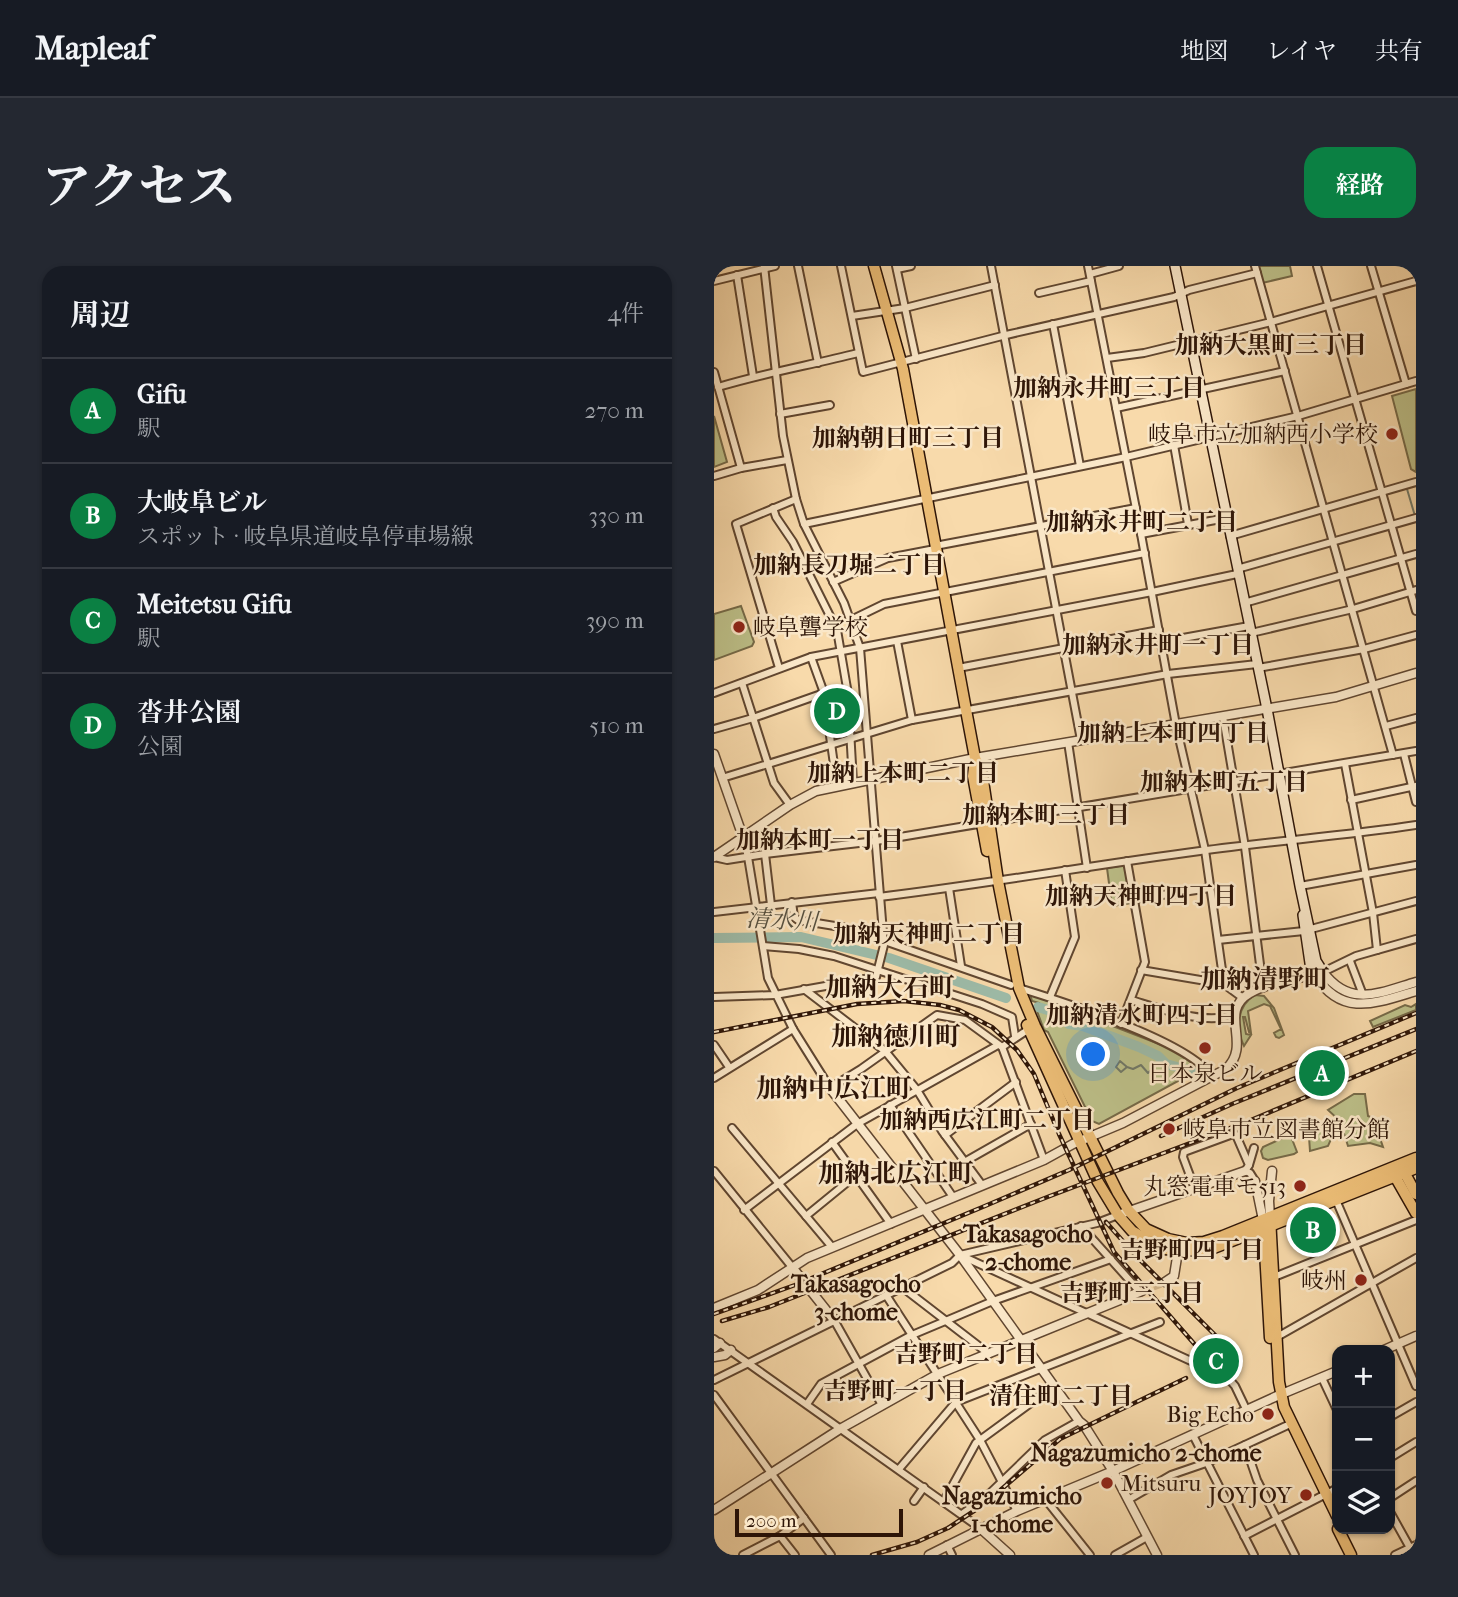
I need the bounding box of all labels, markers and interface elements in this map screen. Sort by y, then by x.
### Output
text: Mapleaf [35,29,149,68]
text: 地図 [1180,37,1228,65]
text: レイヤ [1266,37,1337,65]
text: 共有 [1375,37,1423,65]
button: 経路 [1304,147,1416,218]
text: アクセス [42,158,237,216]
text: 周辺 [70,298,130,333]
text: 4件 [607,300,644,327]
district label: 加納大黒町三丁目 [1175,331,1367,359]
district label: 加納永井町三丁目 [1013,374,1205,402]
text: Gifu [137,379,187,410]
text: A [86,397,100,424]
text: 270 m [584,397,644,424]
text: 駅 [137,415,160,442]
place label: 岐阜市立加納西小学校 [1148,421,1378,448]
district label: 加納朝日町三丁目 [812,424,1004,452]
marker: 岐阜市立加納西小学校 [1384,426,1400,442]
text: 大岐阜ビル [137,487,267,518]
text: B [86,502,100,529]
text: 330 m [588,502,644,529]
district label: 加納永井町二丁目 [1046,508,1238,536]
text: スポット · 岐阜県道岐阜停車場線 [137,523,474,550]
district label: 加納長刀堀二丁目 [753,551,945,579]
text: Meitetsu Gifu [137,589,292,620]
text: C [85,607,101,634]
text: 390 m [586,607,644,634]
place label: 岐阜聾学校 [753,614,868,641]
marker: 岐阜聾学校 [731,619,747,635]
text: 駅 [137,625,160,652]
district label: 加納永井町一丁目 [1062,631,1254,659]
pin: D [814,685,860,737]
text: 沓井公園 [137,697,241,728]
text: D [84,712,102,739]
text: 510 m [589,712,644,739]
district label: 加納上本町四丁目 [1077,719,1269,747]
text: 公園 [137,733,183,760]
district label: 加納上本町二丁目 [807,759,999,787]
district label: 加納本町五丁目 [1140,768,1308,796]
district label: 加納本町三丁目 [962,801,1130,829]
district label: 加納本町一丁目 [736,826,904,854]
district label: 加納天神町四丁目 [1045,882,1237,910]
water label: 清水川 [745,904,822,936]
district label: 加納天神町二丁目 [833,920,1025,948]
district label: 加納清野町 [1200,964,1330,995]
district label: 加納大石町 [825,972,955,1003]
district label: 加納清水町四丁目 [1046,1001,1238,1029]
district label: 加納徳川町 [831,1021,961,1052]
your location [1076,1037,1110,1071]
marker: 日本泉ビル [1197,1040,1213,1056]
pin: A [1299,1047,1345,1099]
place label: 日本泉ビル [1148,1060,1263,1087]
district label: 加納中広江町 [756,1073,912,1104]
district label: 加納西広江町二丁目 [879,1106,1095,1134]
place label: 岐阜市立図書館分館 [1183,1116,1390,1143]
marker: 岐阜市立図書館分館 [1161,1121,1177,1137]
district label: 加納北広江町 [818,1158,974,1189]
place label: 丸窓電車モ513 [1143,1173,1286,1200]
marker: 丸窓電車モ513 [1292,1178,1308,1194]
pin: B [1290,1204,1336,1256]
district label: Takasagocho 2-chome [962,1220,1093,1276]
district label: 吉野町四丁目 [1120,1236,1264,1264]
place label: 岐州 [1301,1267,1347,1294]
district label: Takasagocho 3-chome [790,1270,921,1326]
marker: 岐州 [1353,1272,1369,1288]
district label: 吉野町三丁目 [1060,1279,1204,1307]
pin: C [1193,1335,1239,1387]
district label: 吉野町二丁目 [894,1340,1038,1368]
map controls [1332,1345,1395,1534]
button: + [1332,1345,1395,1408]
district label: 吉野町一丁目 [823,1377,967,1405]
district label: 清住町二丁目 [989,1382,1133,1410]
place label: Big Echo [1167,1401,1254,1428]
marker: Big Echo [1260,1406,1276,1422]
button: − [1332,1408,1395,1471]
district label: Nagazumicho 2-chome [1030,1439,1262,1467]
place label: Mitsuru [1121,1470,1201,1497]
button: layers [1332,1471,1395,1534]
marker: Mitsuru [1099,1475,1115,1491]
district label: Nagazumicho 1-chome [942,1482,1082,1538]
place label: JOYJOY [1206,1482,1293,1509]
marker: JOYJOY [1298,1487,1314,1503]
scale bar [735,1506,903,1538]
text: 200 m [746,1510,797,1532]

